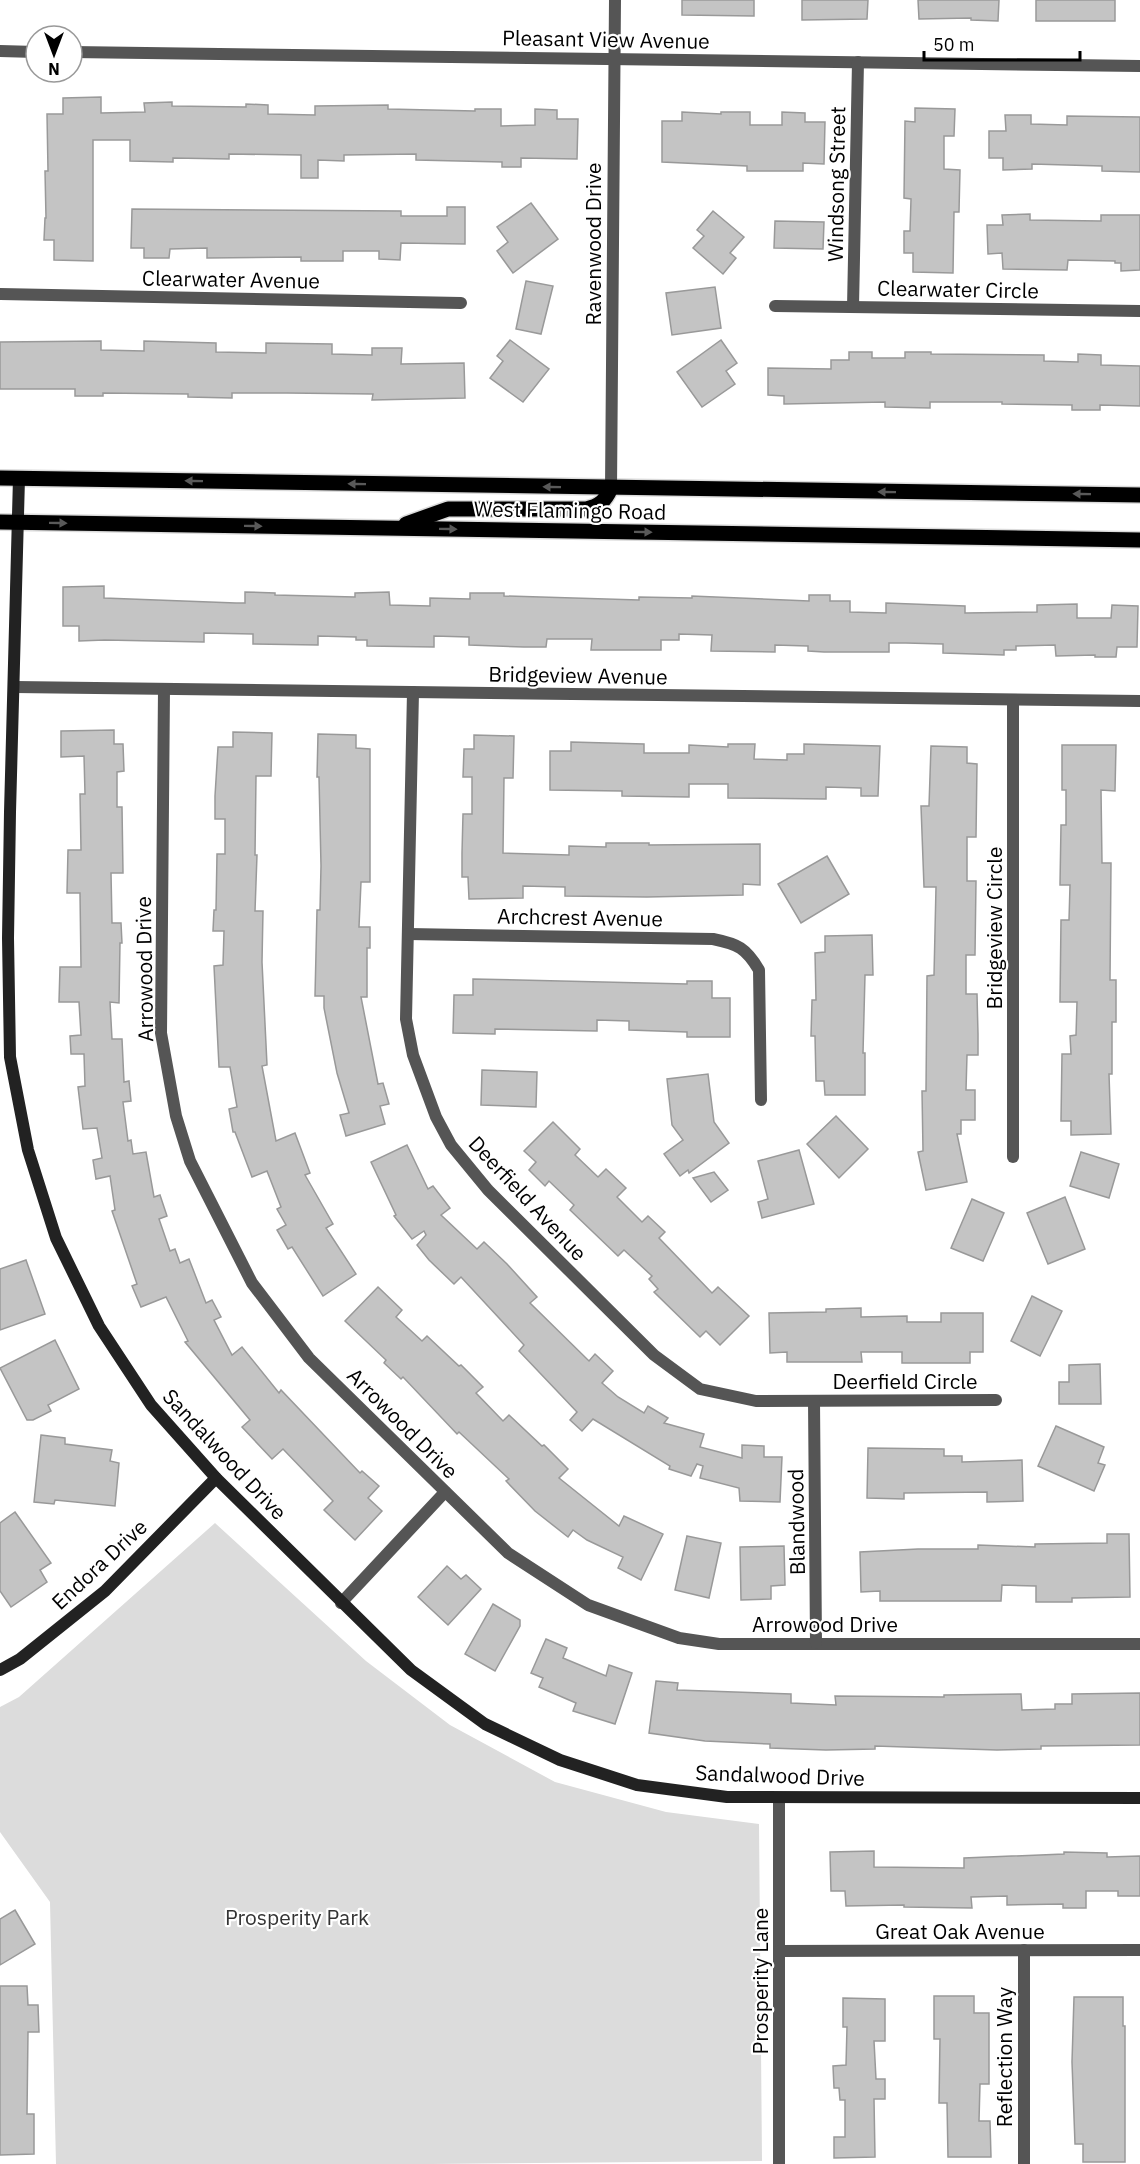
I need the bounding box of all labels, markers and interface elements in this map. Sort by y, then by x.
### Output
street label: Pleasant View Avenue [502,23,710,55]
north arrow [24,24,84,84]
scale bar [924,24,1080,62]
text: 50 m [933,33,975,56]
text: N [48,59,60,79]
street label: Windsong Street [821,106,851,262]
street label: Ravenwood Drive [579,162,607,326]
street label: Clearwater Avenue [142,263,320,295]
street label: Clearwater Circle [877,274,1039,304]
one-way arrow [184,477,203,486]
one-way arrow [348,479,367,489]
one-way arrow [543,482,562,492]
one-way arrow [877,487,896,496]
one-way arrow [1072,489,1091,499]
street label: West Flamingo Road [474,494,666,526]
one-way arrow [49,518,68,528]
one-way arrow [244,521,263,531]
one-way arrow [439,524,458,534]
one-way arrow [634,527,653,537]
street label: Bridgeview Avenue [488,659,668,691]
street label: Bridgeview Circle [980,847,1008,1009]
street label: Arrowood Drive [129,896,159,1042]
street label: Archcrest Avenue [497,902,663,932]
street label: Deerfield Avenue [463,1129,593,1267]
street label: Arrowood Drive [342,1362,464,1484]
street label: Deerfield Circle [833,1367,977,1395]
street label: Sandalwood Drive [157,1382,293,1526]
street label: Blandwood [781,1469,811,1575]
street label: Endora Drive [45,1513,153,1615]
street label: Arrowood Drive [752,1610,898,1638]
street label: Sandalwood Drive [695,1758,865,1792]
park label: Prosperity Park [225,1903,369,1931]
street label: Prosperity Lane [746,1908,774,2054]
street label: Great Oak Avenue [875,1917,1045,1945]
street label: Reflection Way [990,1986,1018,2127]

